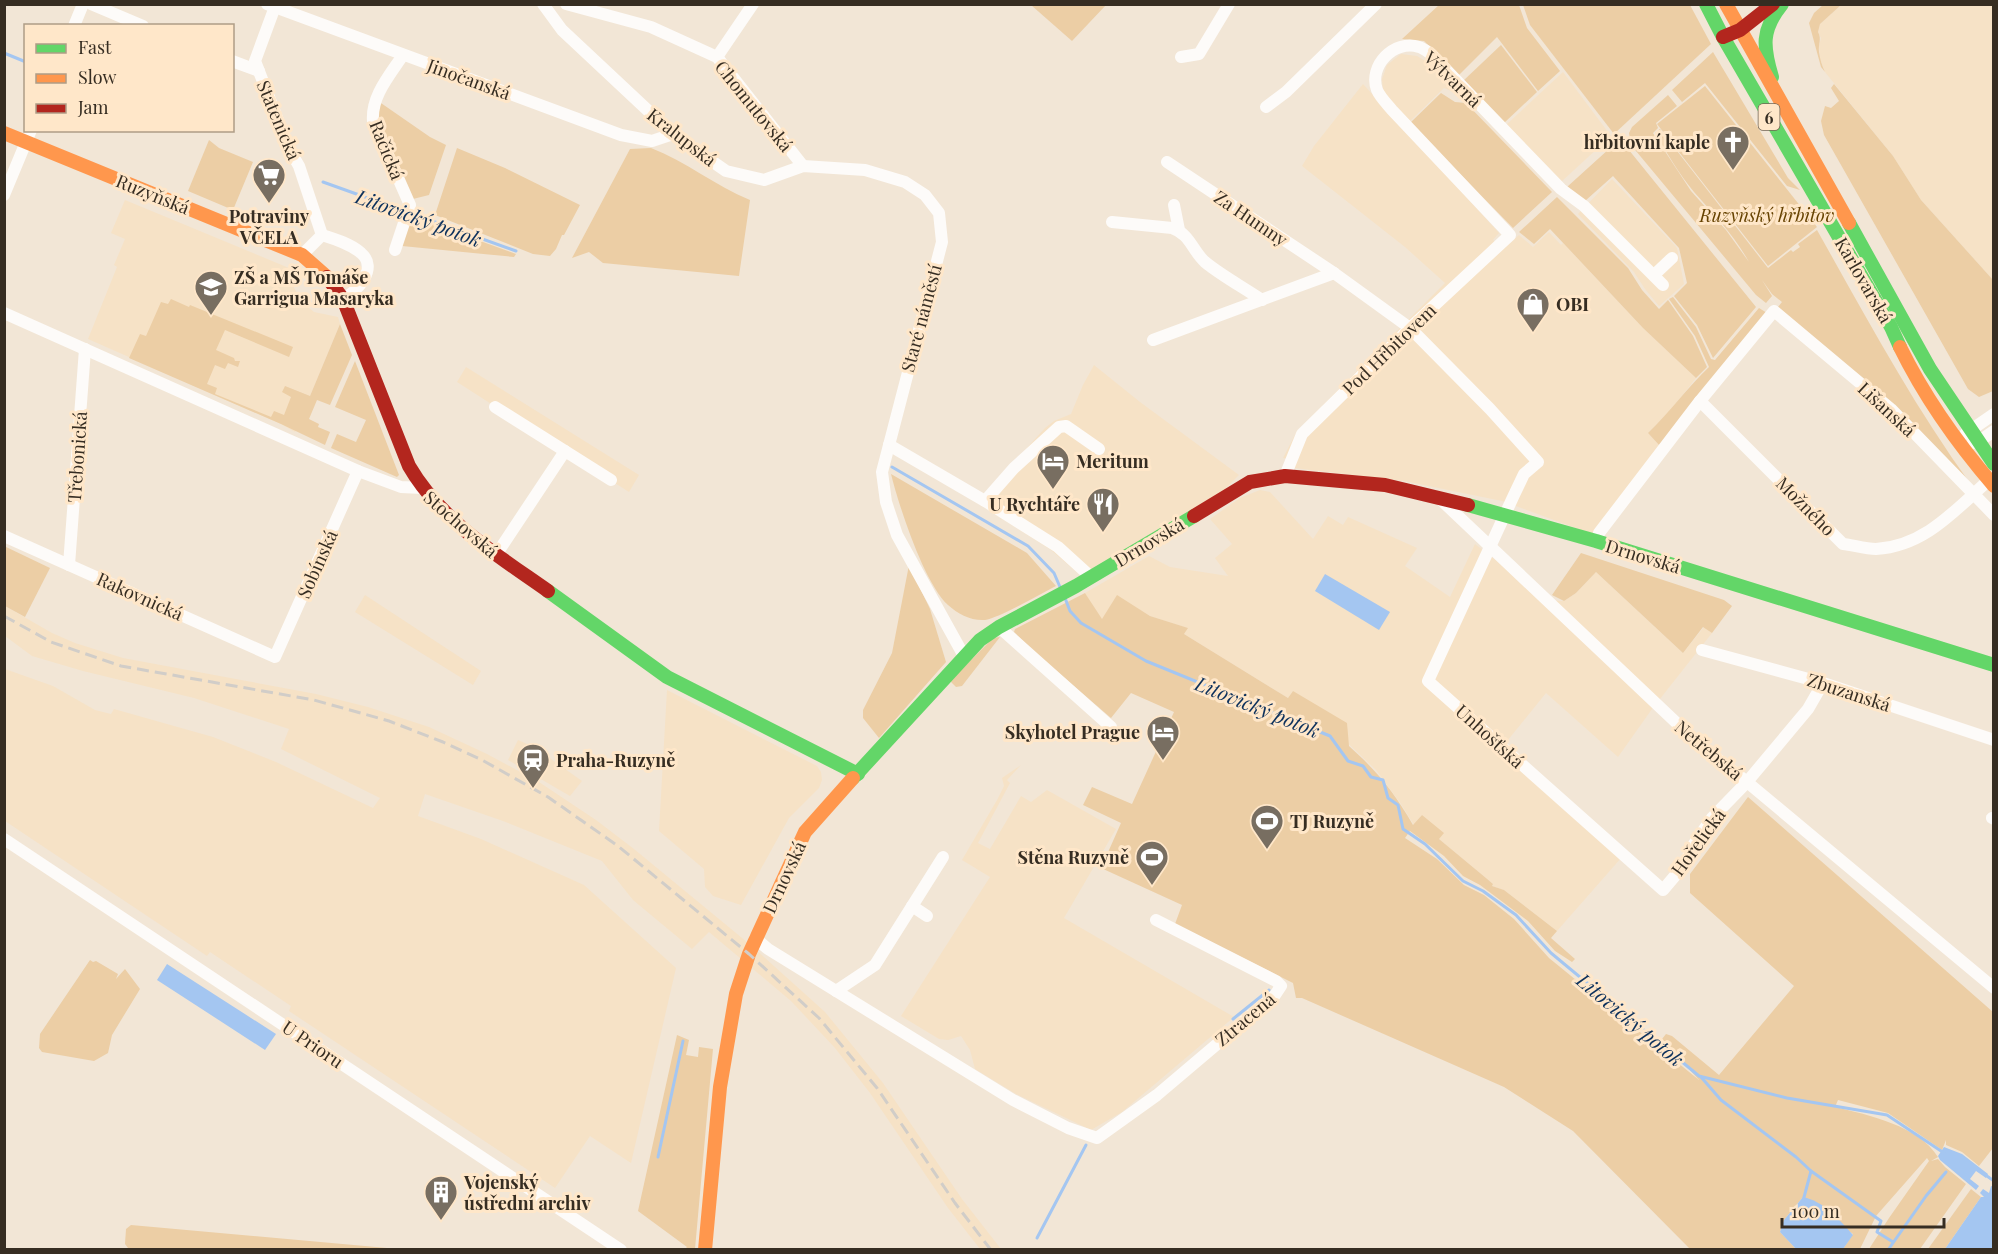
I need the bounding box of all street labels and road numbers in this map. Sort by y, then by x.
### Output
street label: Výtvarná [1418,45,1487,112]
street label: Jinočanská [423,53,514,105]
street label: Chomutovská [710,55,798,157]
street label: Statenická [252,77,306,163]
street label: Kralupská [642,102,722,172]
road number: 6 [1758,104,1780,130]
street label: Račická [364,117,410,183]
street label: Ruzyňská [113,168,193,220]
street label: Za Humny [1210,185,1292,251]
street label: Karlovarská [1830,233,1898,327]
street label: Staré náměstí [895,261,947,375]
street label: Pod Hřbitovem [1337,298,1441,400]
street label: Lišanská [1853,376,1921,442]
street label: Třebonická [62,411,92,503]
street label: Možného [1771,471,1841,541]
street label: Stochovská [419,485,503,563]
street label: Drnovská [1110,512,1188,572]
street label: Sobínská [291,526,343,602]
street label: Drnovská [1603,533,1683,579]
street label: Rakovnická [93,566,187,626]
street label: Zbuzanská [1804,667,1894,717]
street label: Unhošťská [1451,699,1529,773]
street label: Netřebská [1670,715,1748,785]
street label: Hořelická [1665,803,1731,881]
street label: Drnovská [757,837,811,917]
street label: Ztracená [1210,987,1280,1051]
street label: U Prioru [278,1015,349,1074]

